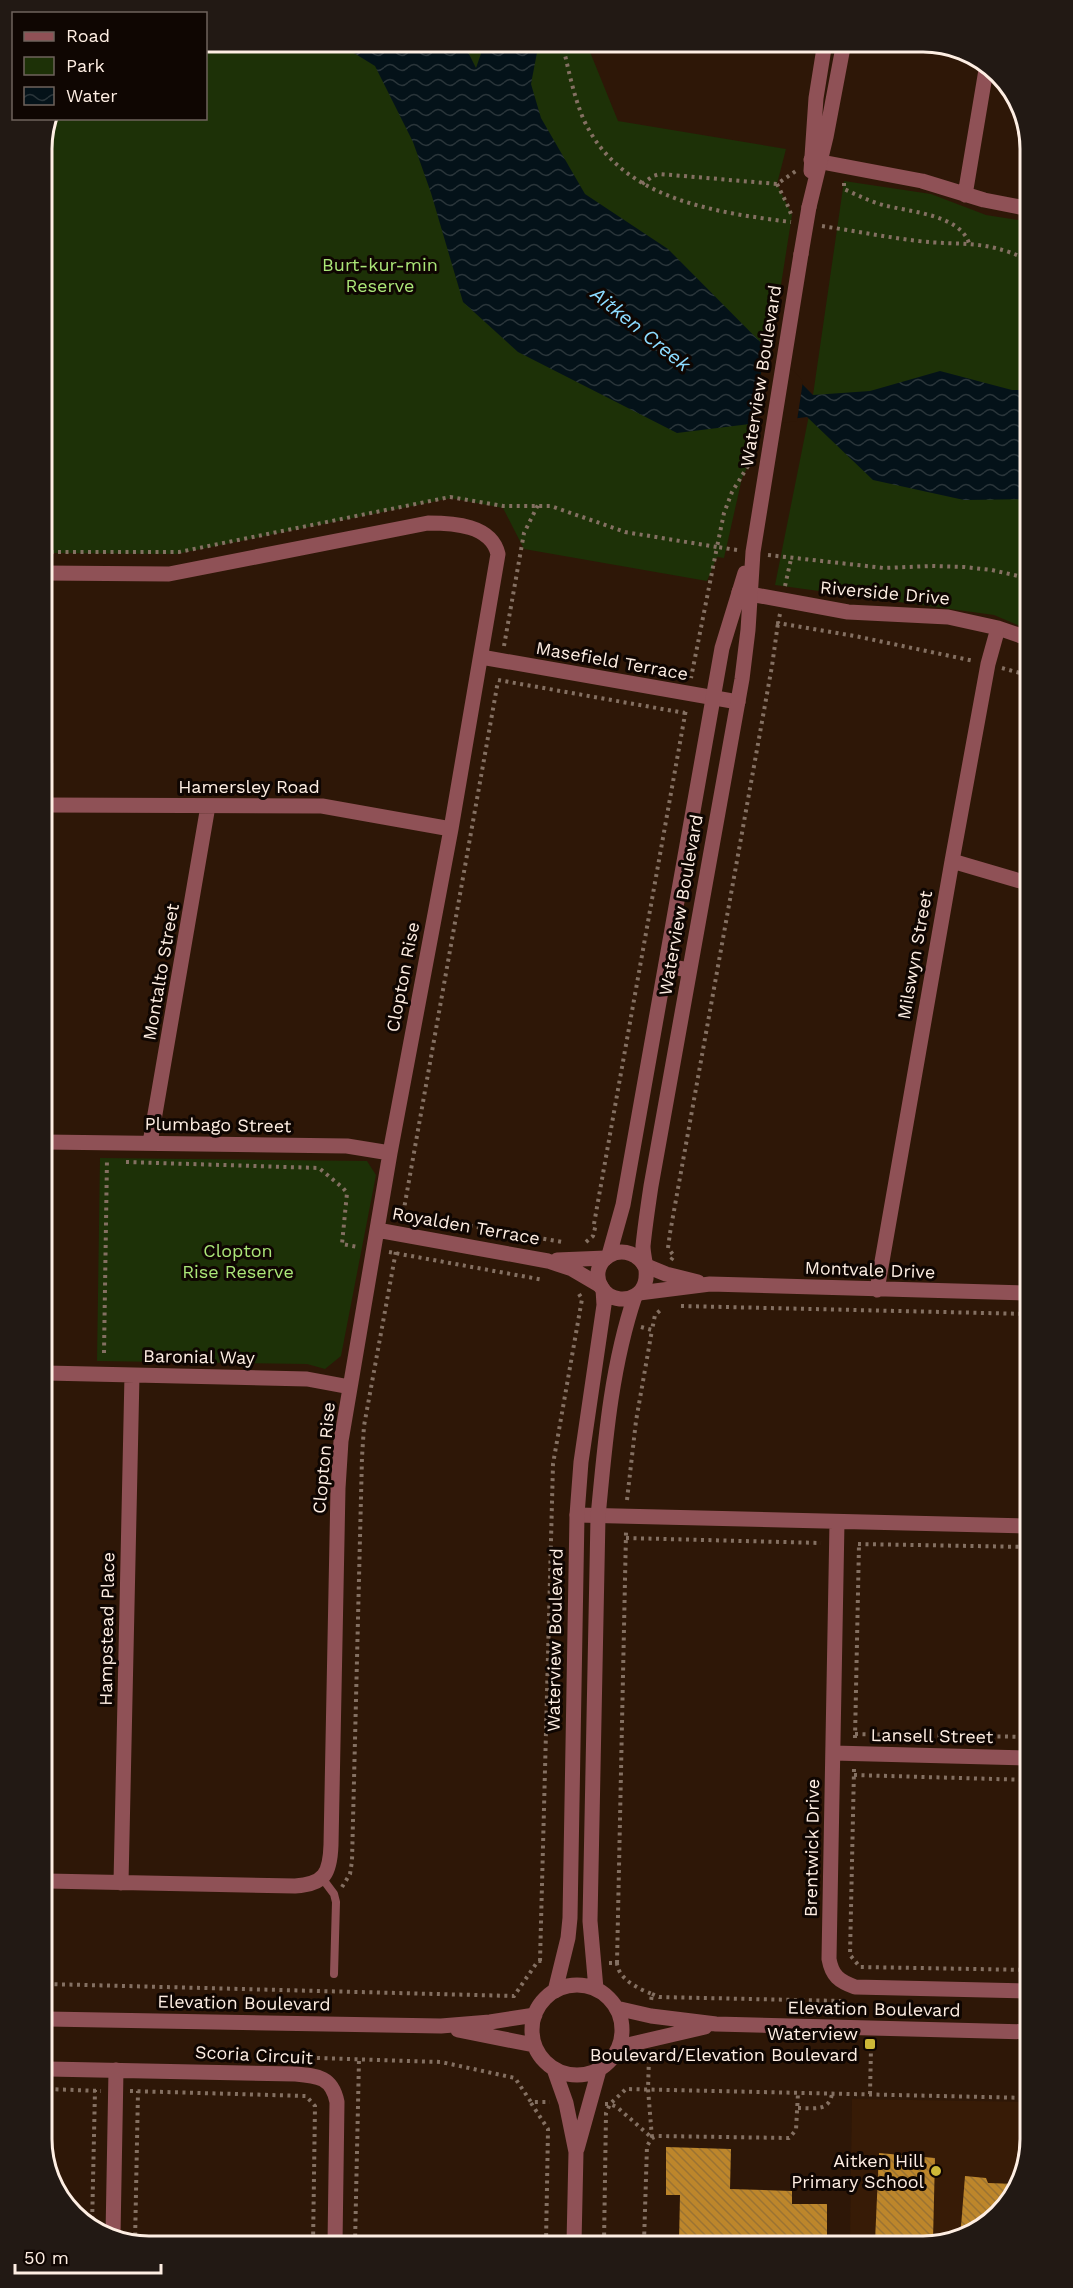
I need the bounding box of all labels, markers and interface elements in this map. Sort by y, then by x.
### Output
legend [12,12,207,120]
text: Road [66,25,110,46]
text: Park [66,55,105,76]
text: Water [66,85,118,106]
park label: Burt-kur-min Reserve [322,254,438,296]
water label: Aitken Creek [586,281,697,377]
street label: Waterview Boulevard [736,284,785,468]
street label: Riverside Drive [819,576,951,609]
street label: Masefield Terrace [534,637,690,684]
street label: Hamersley Road [178,776,320,797]
street label: Waterview Boulevard [654,813,707,997]
street label: Milswyn Street [893,888,936,1021]
street label: Montalto Street [138,901,183,1042]
street label: Clopton Rise [382,920,423,1034]
street label: Plumbago Street [144,1113,292,1136]
street label: Royalden Terrace [391,1202,542,1249]
park label: Clopton Rise Reserve [182,1240,294,1282]
street label: Montvale Drive [804,1257,936,1282]
street label: Baronial Way [143,1345,256,1368]
street label: Clopton Rise [308,1401,339,1515]
street label: Waterview Boulevard [542,1548,567,1732]
street label: Hampstead Place [95,1552,118,1706]
street label: Lansell Street [870,1724,994,1747]
street label: Brentwick Drive [800,1779,823,1917]
street label: Elevation Boulevard [157,1990,331,2015]
street label: Elevation Boulevard [787,1996,961,2021]
place label: Waterview Boulevard/Elevation Boulevard [590,2023,858,2065]
marker: Waterview Boulevard/Elevation Boulevard [863,2037,877,2051]
street label: Scoria Circuit [194,2041,314,2068]
place label: Aitken Hill Primary School [791,2150,924,2192]
marker: Aitken Hill Primary School [929,2164,943,2178]
scale bar [15,2237,160,2275]
text: 50 m [24,2247,69,2268]

